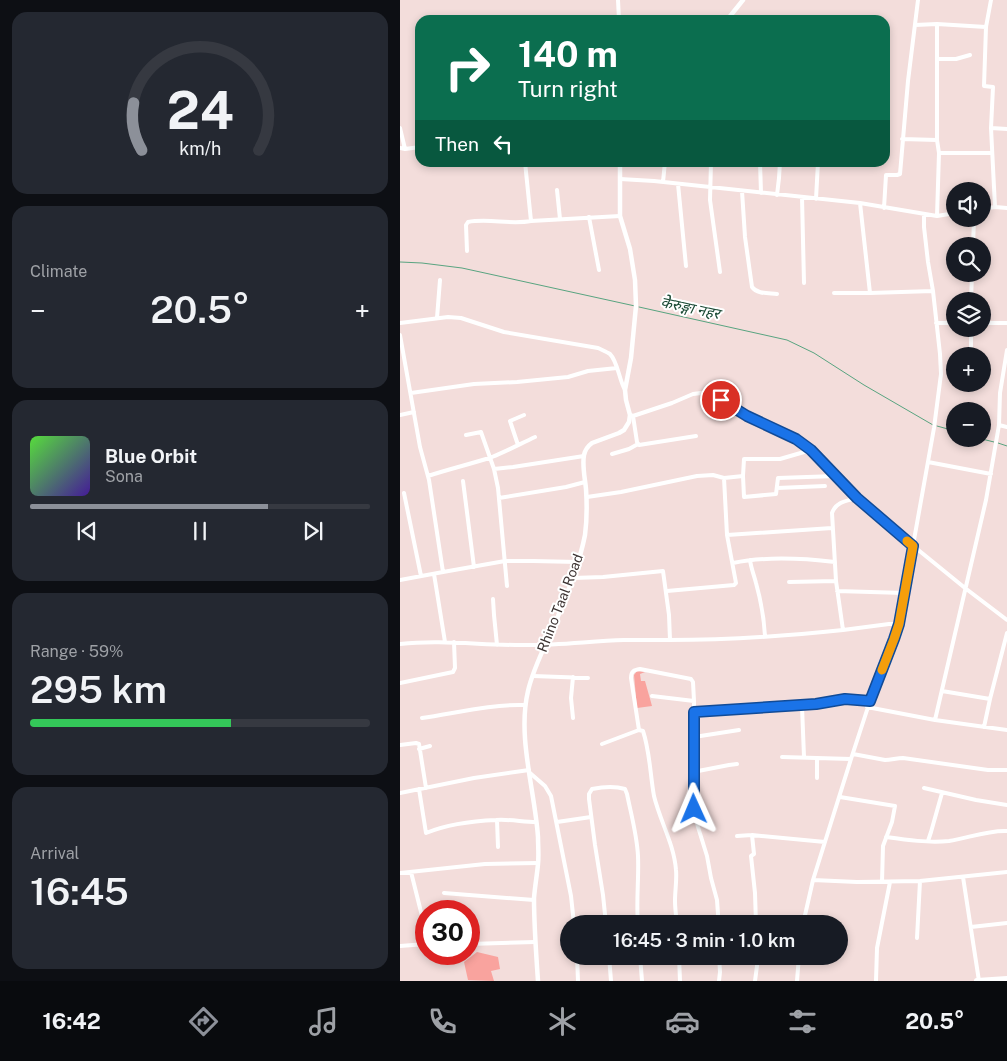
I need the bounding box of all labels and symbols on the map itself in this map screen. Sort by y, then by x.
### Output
water label: केेरुङ्गा नहर [659,293,724,323]
pin [700,379,742,421]
street label: Rhino Taal Road [534,552,586,654]
position arrow [667,782,719,834]
speed limit sign: 30 [415,900,480,965]

